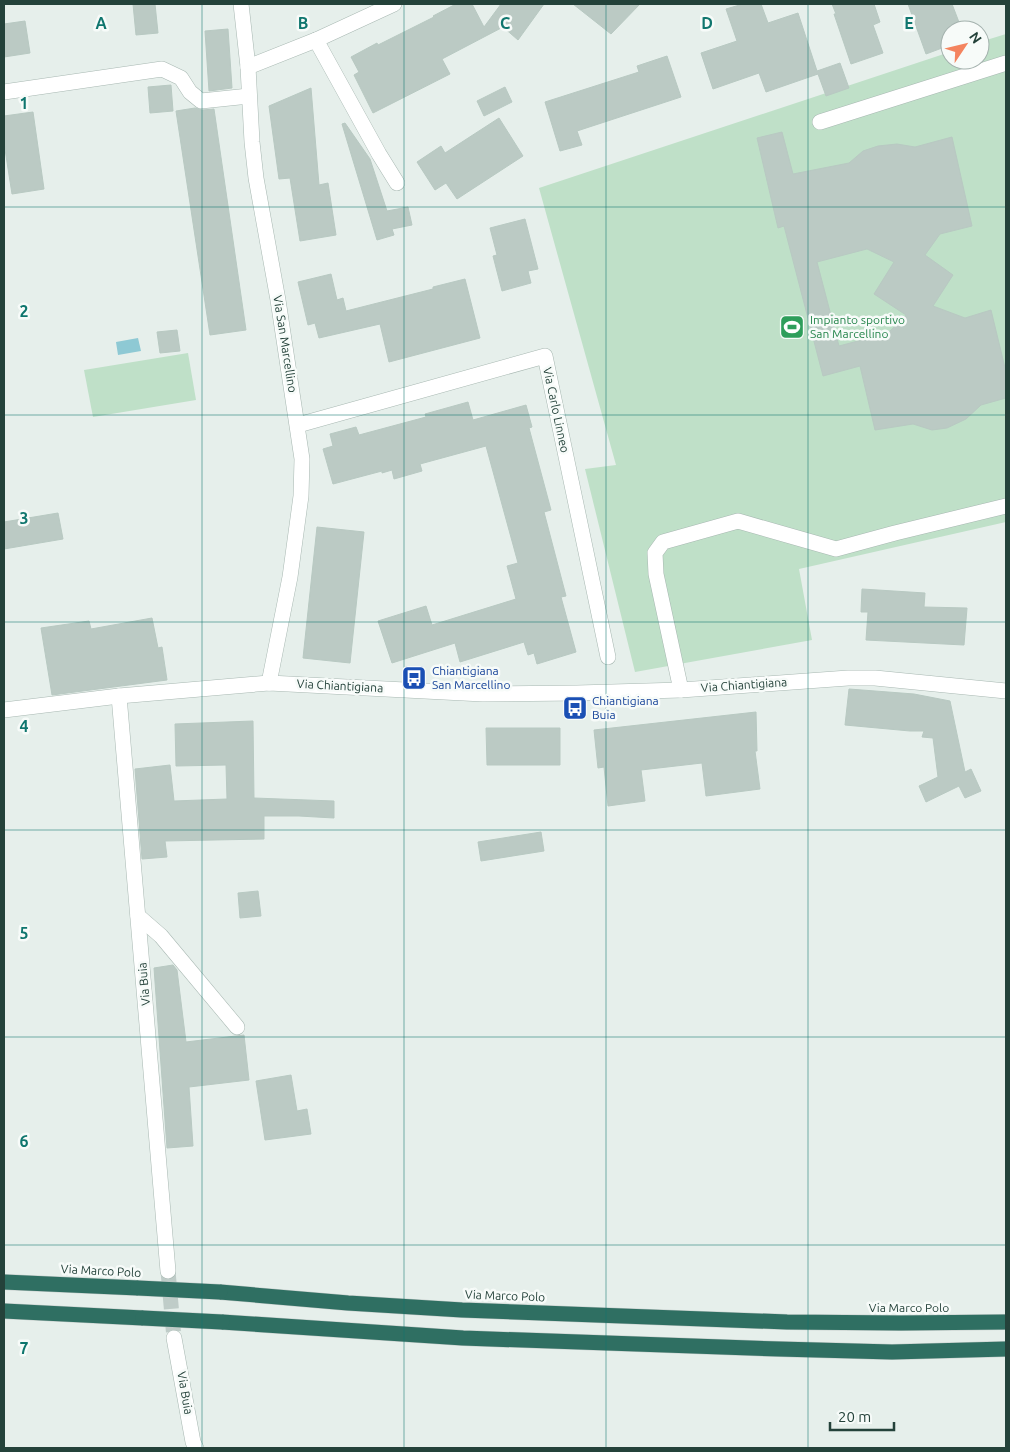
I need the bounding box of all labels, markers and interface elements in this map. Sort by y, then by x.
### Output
text: A [95,14,107,32]
text: B [298,14,308,32]
text: C [500,14,510,32]
text: D [701,14,713,32]
text: E [904,14,914,32]
north arrow [940,20,990,70]
text: N [966,29,985,46]
text: 1 [19,94,29,112]
street label: Via San Marcellino [271,294,300,393]
text: 2 [19,302,29,320]
place label: Impianto sportivo San Marcellino [810,313,905,340]
sports icon: Impianto sportivo San Marcellino [779,314,805,340]
street label: Via Carlo Linneo [541,366,572,454]
text: 3 [19,509,29,527]
place label: Chiantigiana San Marcellino [432,664,510,691]
bus stop icon: Chiantigiana San Marcellino [401,665,427,691]
street label: Via Chiantigiana [700,675,788,694]
street label: Via Chiantigiana [296,677,384,694]
place label: Chiantigiana Buia [592,694,659,721]
bus stop icon: Chiantigiana Buia [562,695,588,721]
text: 4 [19,717,29,735]
text: 5 [19,924,29,942]
street label: Via Buia [135,962,152,1006]
text: 6 [19,1132,29,1150]
street label: Via Marco Polo [60,1262,142,1279]
street label: Via Marco Polo [465,1288,545,1303]
street label: Via Marco Polo [869,1301,949,1314]
text: 7 [19,1339,29,1357]
street label: Via Buia [175,1370,196,1415]
scale bar [830,1400,894,1432]
text: 20 m [838,1408,871,1425]

